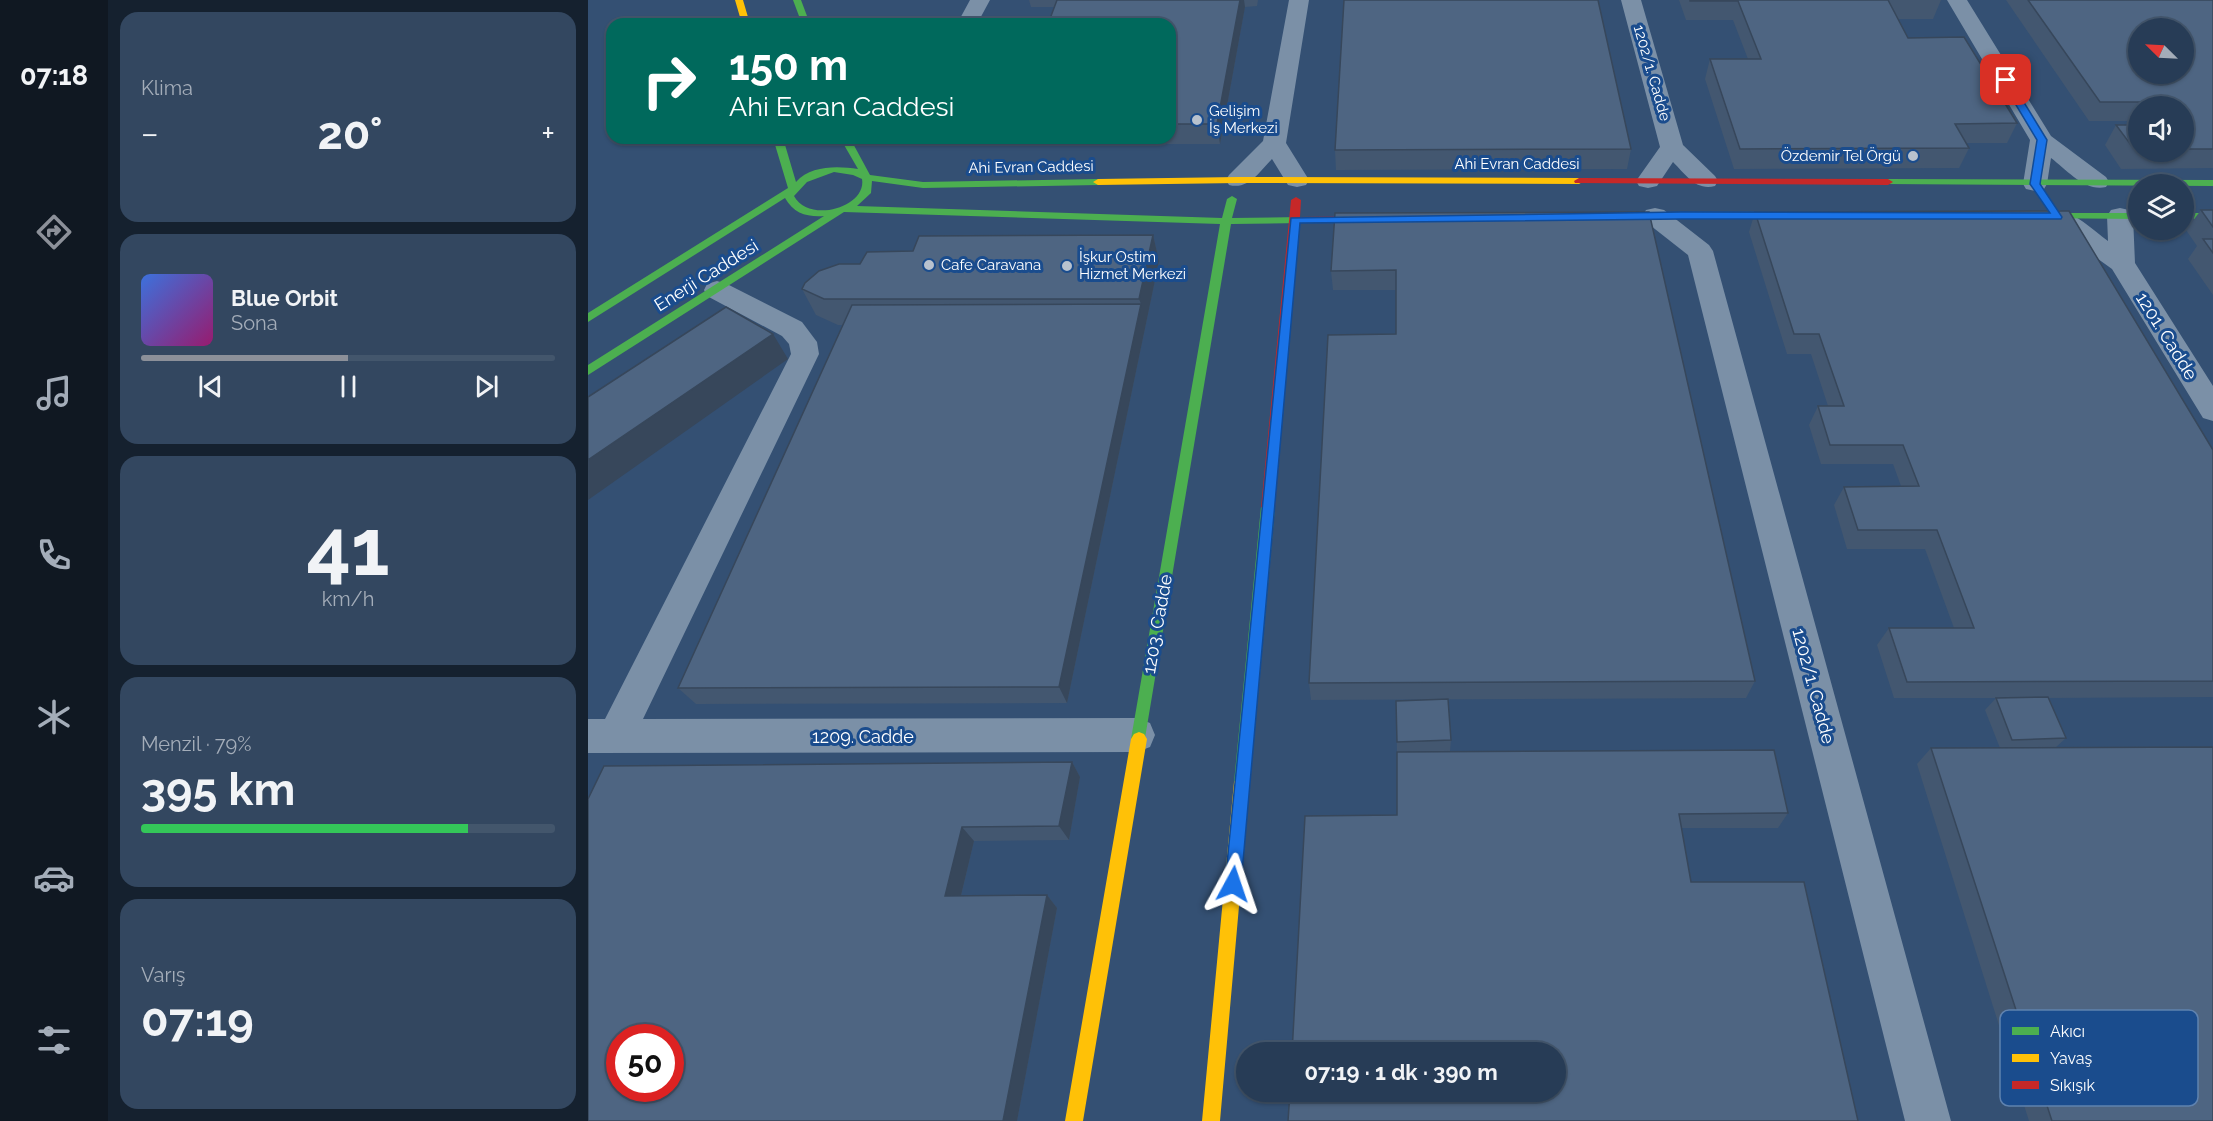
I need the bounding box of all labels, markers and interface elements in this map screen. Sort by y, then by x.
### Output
north arrow [2128,18,2194,84]
map controls [2128,18,2194,240]
street label: 1202/1. Cadde [1630,23,1674,123]
text: 150 m [729,41,848,90]
icon: right [630,42,708,120]
pin [1980,54,2031,105]
text: 07:18 [20,60,88,91]
icon: arrive [1989,63,2022,96]
text: Klima [141,76,193,100]
text: Ahi Evran Caddesi [729,91,954,122]
button: sound [2128,96,2194,162]
place label: Gelişim İş Merkezi [1209,102,1278,137]
text: 20° [317,107,383,160]
marker: Gelişim İş Merkezi [1190,113,1204,127]
text: − [141,114,159,153]
text: + [541,114,555,153]
place label: Özdemir Tel Örgü [1781,146,1901,165]
marker: Özdemir Tel Örgü [1906,149,1920,163]
street label: Ahi Evran Caddesi [1454,155,1580,173]
street label: Ahi Evran Caddesi [968,157,1094,177]
button: layers [2128,174,2194,240]
icon: directions [33,211,75,253]
street label: Enerji Caddesi [650,235,762,315]
place label: İşkur Ostim Hizmet Merkezi [1079,247,1186,283]
place label: Cafe Caravana [941,256,1041,274]
marker: Cafe Caravana [922,258,936,272]
marker: İşkur Ostim Hizmet Merkezi [1060,259,1074,273]
text: Blue Orbit [231,285,338,311]
street label: 1201. Cadde [2132,288,2202,384]
text: Sona [231,311,278,335]
icon: previous [194,370,227,403]
icon: pause [332,370,365,403]
icon: next [470,370,503,403]
icon: music [33,372,75,414]
text: 41 [306,502,390,593]
icon: phone [33,534,75,576]
street label: 1203. Cadde [1138,572,1176,675]
text: km/h [322,587,374,611]
street label: 1202/1. Cadde [1788,626,1840,747]
icon: climate [33,696,75,738]
street label: 1209. Cadde [812,726,914,747]
text: Menzil · 79% [141,732,251,756]
text: 395 km [141,763,295,816]
position arrow [1201,852,1265,916]
icon: car [33,857,75,899]
text: Varış [141,963,185,987]
text: 07:19 [141,994,254,1047]
legend [2000,1010,2198,1106]
icon: filters [33,1019,75,1061]
text: Akıcı [2050,1022,2085,1041]
speed limit sign: 50 [606,1024,684,1102]
text: Yavaş [2050,1049,2092,1068]
text: 07:19 · 1 dk · 390 m [1304,1059,1498,1085]
text: Sıkışık [2050,1076,2095,1095]

